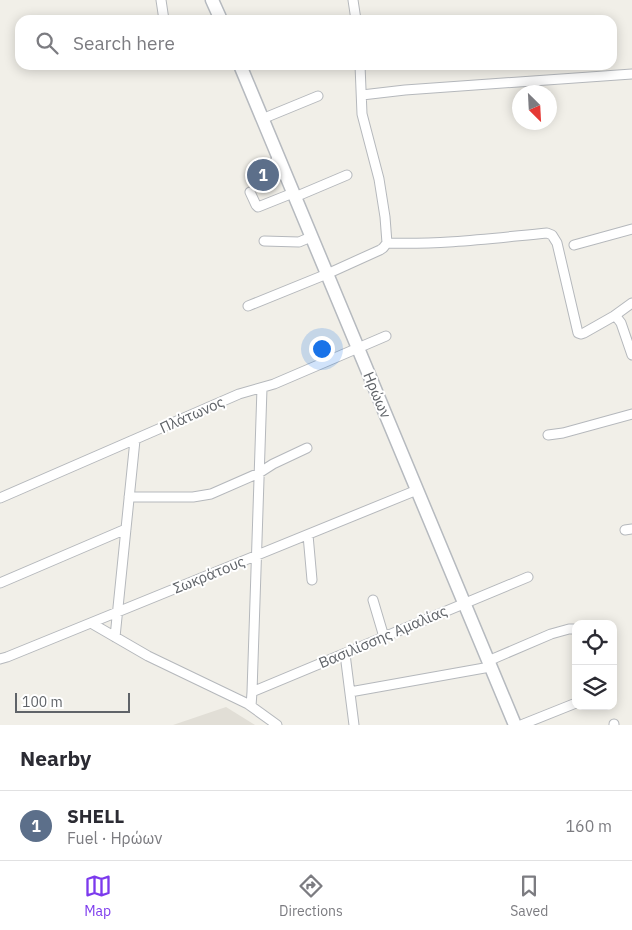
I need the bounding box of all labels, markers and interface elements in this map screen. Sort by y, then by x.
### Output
search box [15,15,617,70]
icon: search [33,29,61,57]
text: Search here [73,31,175,55]
north arrow [512,85,557,130]
pin: 1 [247,156,279,194]
your location [309,336,335,362]
street label: Ηρώων [359,369,396,421]
street label: Πλάτωνος [157,392,227,437]
street label: Σωκράτους [170,551,248,598]
street label: Βασιλίσσης Αμαλίας [316,601,450,672]
map controls [572,620,617,710]
button: locate [572,620,617,665]
button: layers [572,665,617,710]
scale bar [15,690,130,713]
text: 100 m [22,693,63,711]
text: Nearby [20,744,91,772]
text: SHELL [67,804,124,828]
text: 1 [31,816,41,836]
text: 160 m [565,816,612,836]
text: Fuel · Ηρώων [67,828,162,848]
tab: Map [84,872,112,920]
tab: Directions [279,872,343,920]
tab: Saved [510,872,548,920]

